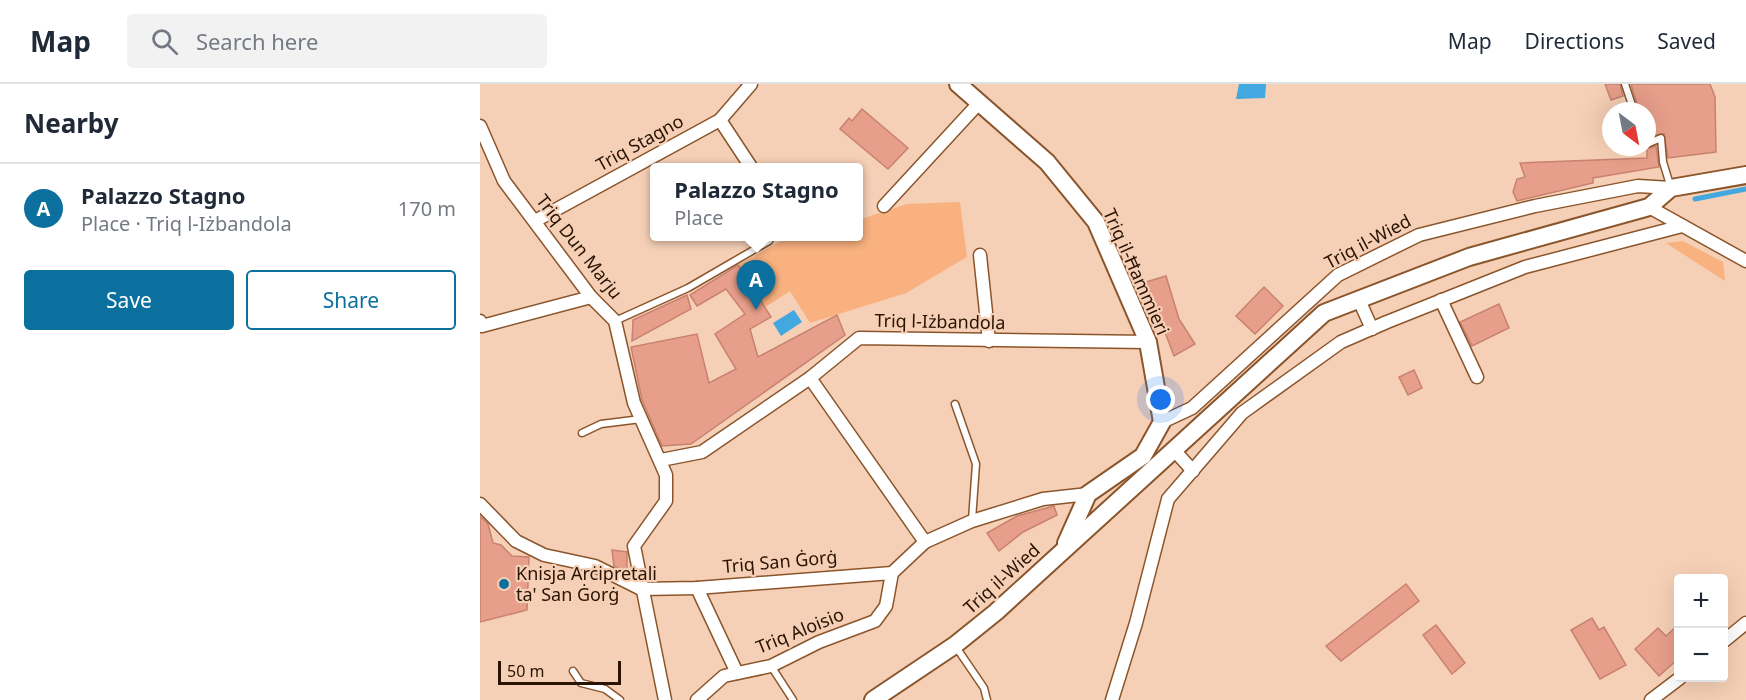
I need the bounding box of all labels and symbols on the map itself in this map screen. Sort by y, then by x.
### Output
north arrow [1602,102,1656,156]
street label: Triq Stagno [591,108,688,176]
street label: Triq Dun Marju [531,189,628,304]
street label: Triq il-Ħammieri [1098,205,1176,339]
street label: Triq il-Wied [1320,208,1415,274]
pin: A [736,260,776,310]
street label: Triq l-Iżbandola [874,308,1006,334]
your location [1146,385,1175,414]
street label: Triq il-Wied [958,538,1045,619]
street label: Triq San Ġorġ [722,544,838,578]
place label: Knisja Arċipretali ta' San Ġorġ [516,561,657,606]
marker: Knisja Arċipretali ta' San Ġorġ [497,577,511,591]
street label: Triq Aloisio [752,602,847,659]
scale bar [498,658,621,686]

